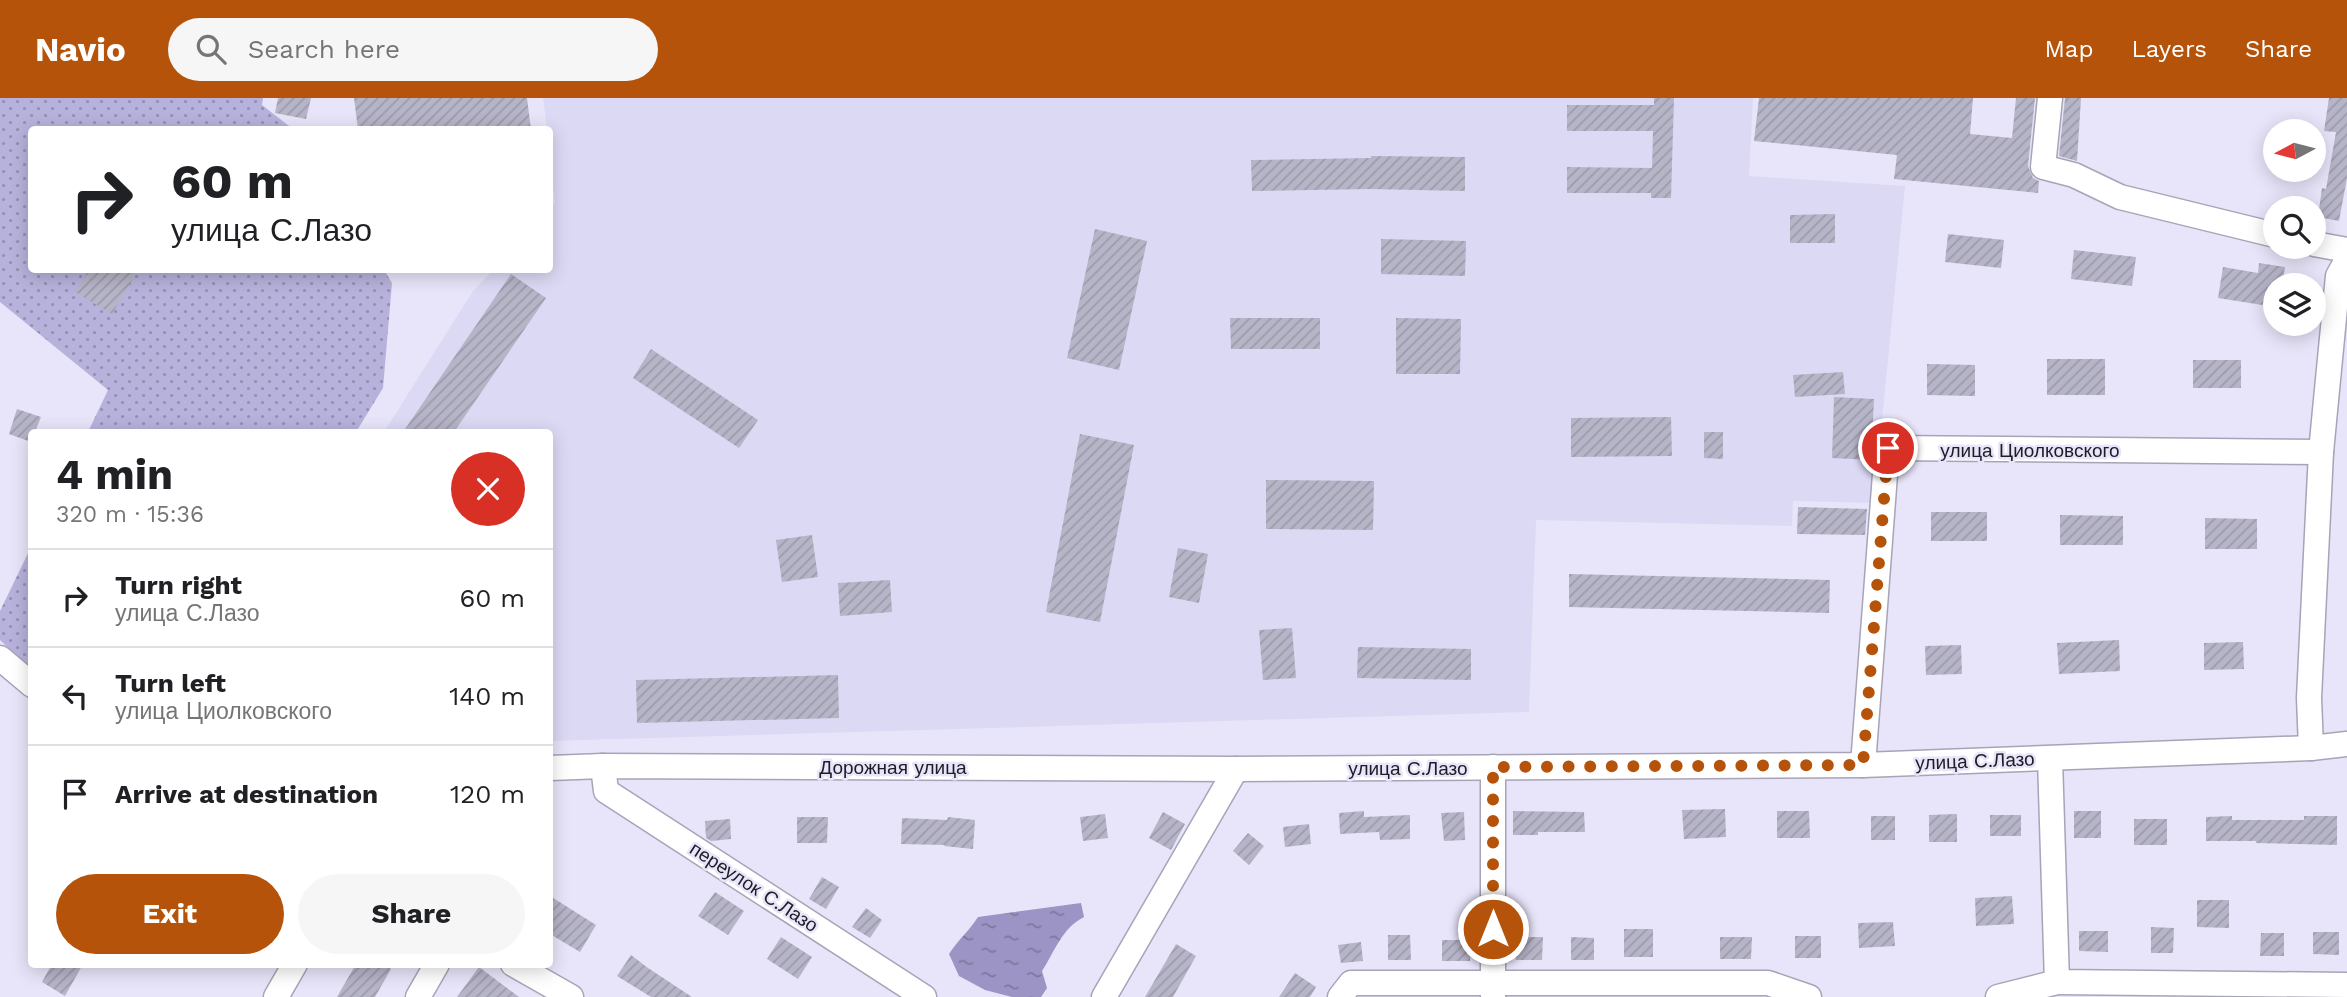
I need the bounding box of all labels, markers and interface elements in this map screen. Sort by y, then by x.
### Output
search box [168,18,658,81]
text: Navio [35,30,126,69]
icon: search [192,30,230,68]
text: Search here [248,34,400,64]
text: Map [2045,35,2093,63]
text: Layers [2131,35,2207,63]
text: Share [2245,35,2312,63]
north arrow [2263,119,2326,182]
map controls [2263,119,2326,336]
text: 60 m [171,152,293,210]
icon: right [56,154,147,245]
button: search [2263,196,2326,259]
text: улица С.Лазо [171,211,372,249]
button: layers [2263,273,2326,336]
pin [1858,418,1918,478]
icon: arrive [1869,429,1907,467]
street label: улица Циолковского [1940,439,2120,462]
text: 4 min [56,450,173,499]
button: close [451,452,525,526]
text: 320 m · 15:36 [56,501,204,528]
text: Turn right [115,570,242,600]
icon: right [56,579,94,617]
text: 60 m [459,583,525,613]
text: улица С.Лазо [115,600,260,627]
text: Turn left [115,668,226,698]
icon: left [56,677,94,715]
text: 140 m [449,681,525,711]
text: улица Циолковского [115,698,332,725]
street label: улица С.Лазо [1915,747,2035,775]
street label: Дорожная улица [819,756,967,779]
street label: улица С.Лазо [1348,757,1468,780]
icon: arrive [56,775,94,813]
text: Arrive at destination [115,779,378,809]
text: 120 m [450,779,525,809]
street label: переулок С.Лазо [686,837,822,937]
button: Exit [56,874,284,954]
button: Share [298,874,525,954]
position arrow [1456,892,1530,966]

